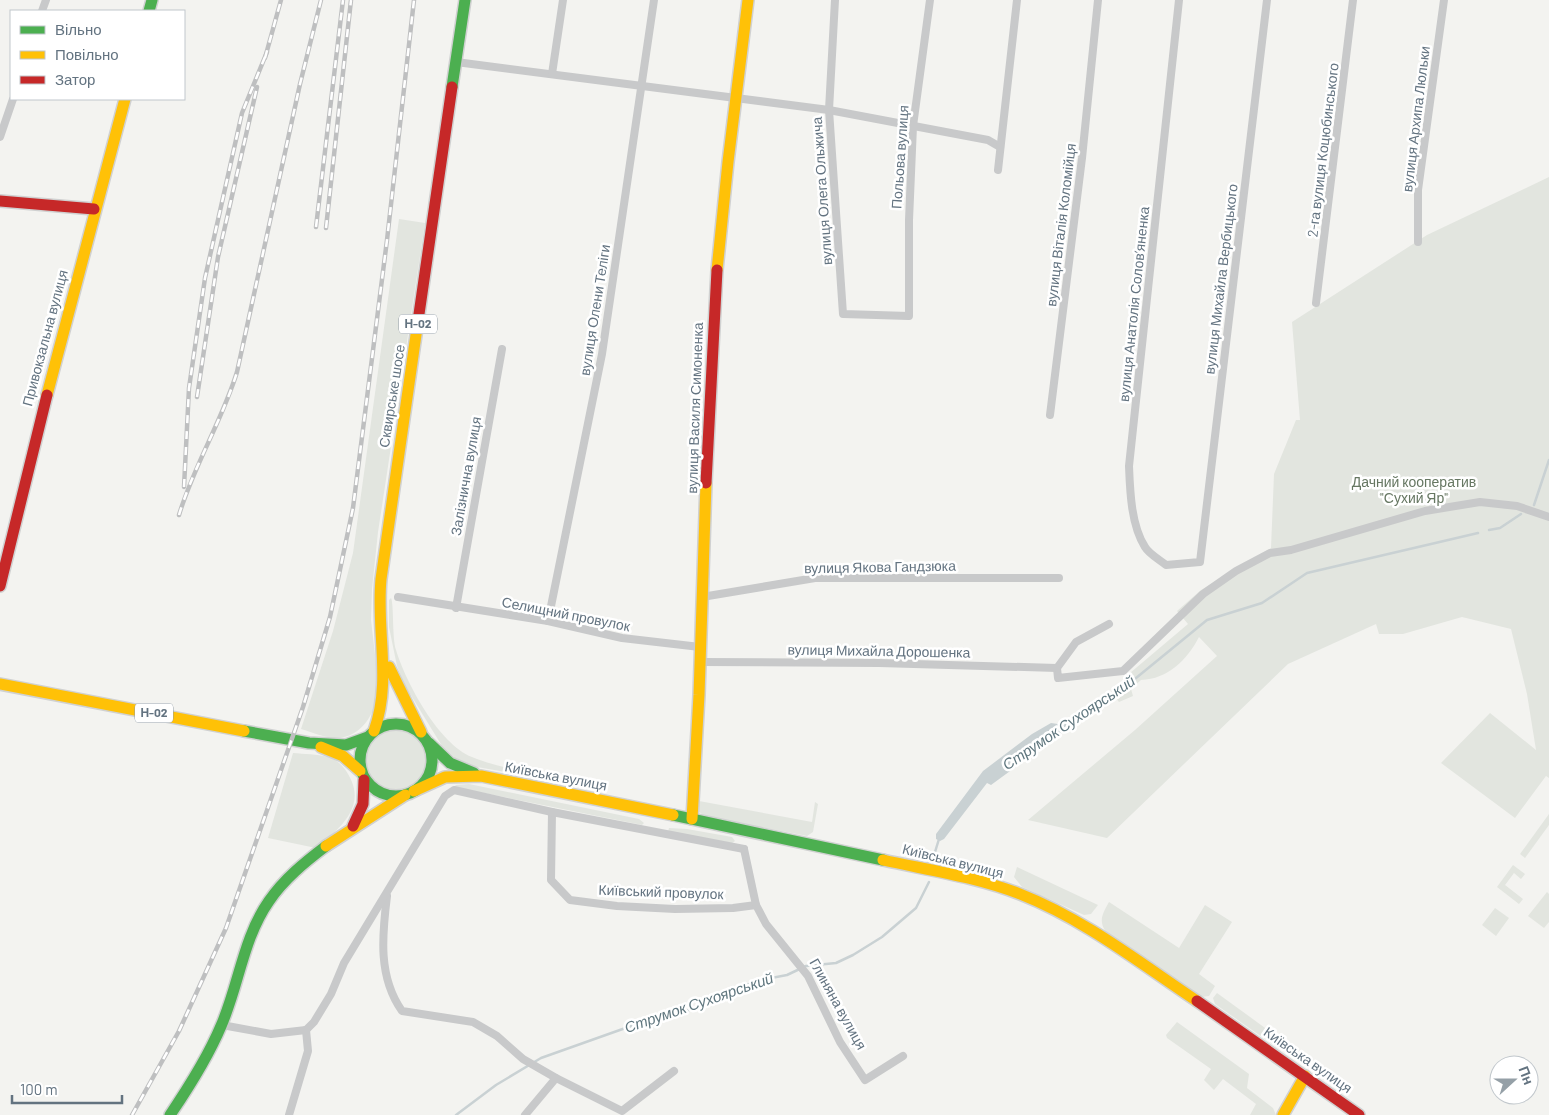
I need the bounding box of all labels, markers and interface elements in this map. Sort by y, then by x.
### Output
legend [10,10,185,100]
text: Вільно [55,20,102,38]
text: Повільно [55,45,119,63]
street label: вулиця Архипа Люльки [1398,45,1433,193]
street label: 2-га вулиця Коцюбинського [1303,62,1342,238]
text: Затор [55,70,95,88]
street label: Польова вулиця [887,104,912,209]
street label: вулиця Олега Ольжича [808,116,835,266]
street label: вулиця Віталія Коломійця [1042,142,1079,307]
street label: вулиця Михайла Вербицького [1200,183,1241,375]
street label: вулиця Анатолія Соловʼяненка [1115,205,1152,402]
street label: вулиця Олени Теліги [576,243,613,377]
street label: Привокзальна вулиця [18,268,71,408]
road number: Н-02 [399,314,437,334]
street label: вулиця Василя Симоненка [683,322,706,494]
street label: Сквирське шосе [375,343,408,449]
street label: Залізнична вулиця [447,415,484,537]
park label: Дачний кооператив "Сухий Яр" [1352,473,1476,506]
street label: вулиця Якова Гандзюка [804,557,956,576]
street label: Селищний провулок [501,593,633,634]
street label: вулиця Михайла Дорошенка [787,640,971,661]
water label: Струмок Сухоярський [999,671,1139,773]
road number: Н-02 [135,704,173,722]
street label: Київська вулиця [503,757,609,794]
street label: Київська вулиця [901,840,1006,881]
street label: Київський провулок [598,881,725,902]
street label: Глиняна вулиця [806,955,871,1052]
water label: Струмок Сухоярський [622,968,776,1036]
street label: Київська вулиця [1261,1023,1356,1096]
north arrow [1489,1055,1539,1105]
text: Пн [1515,1063,1538,1087]
scale bar [12,1072,122,1104]
text: 100 m [20,1080,58,1098]

